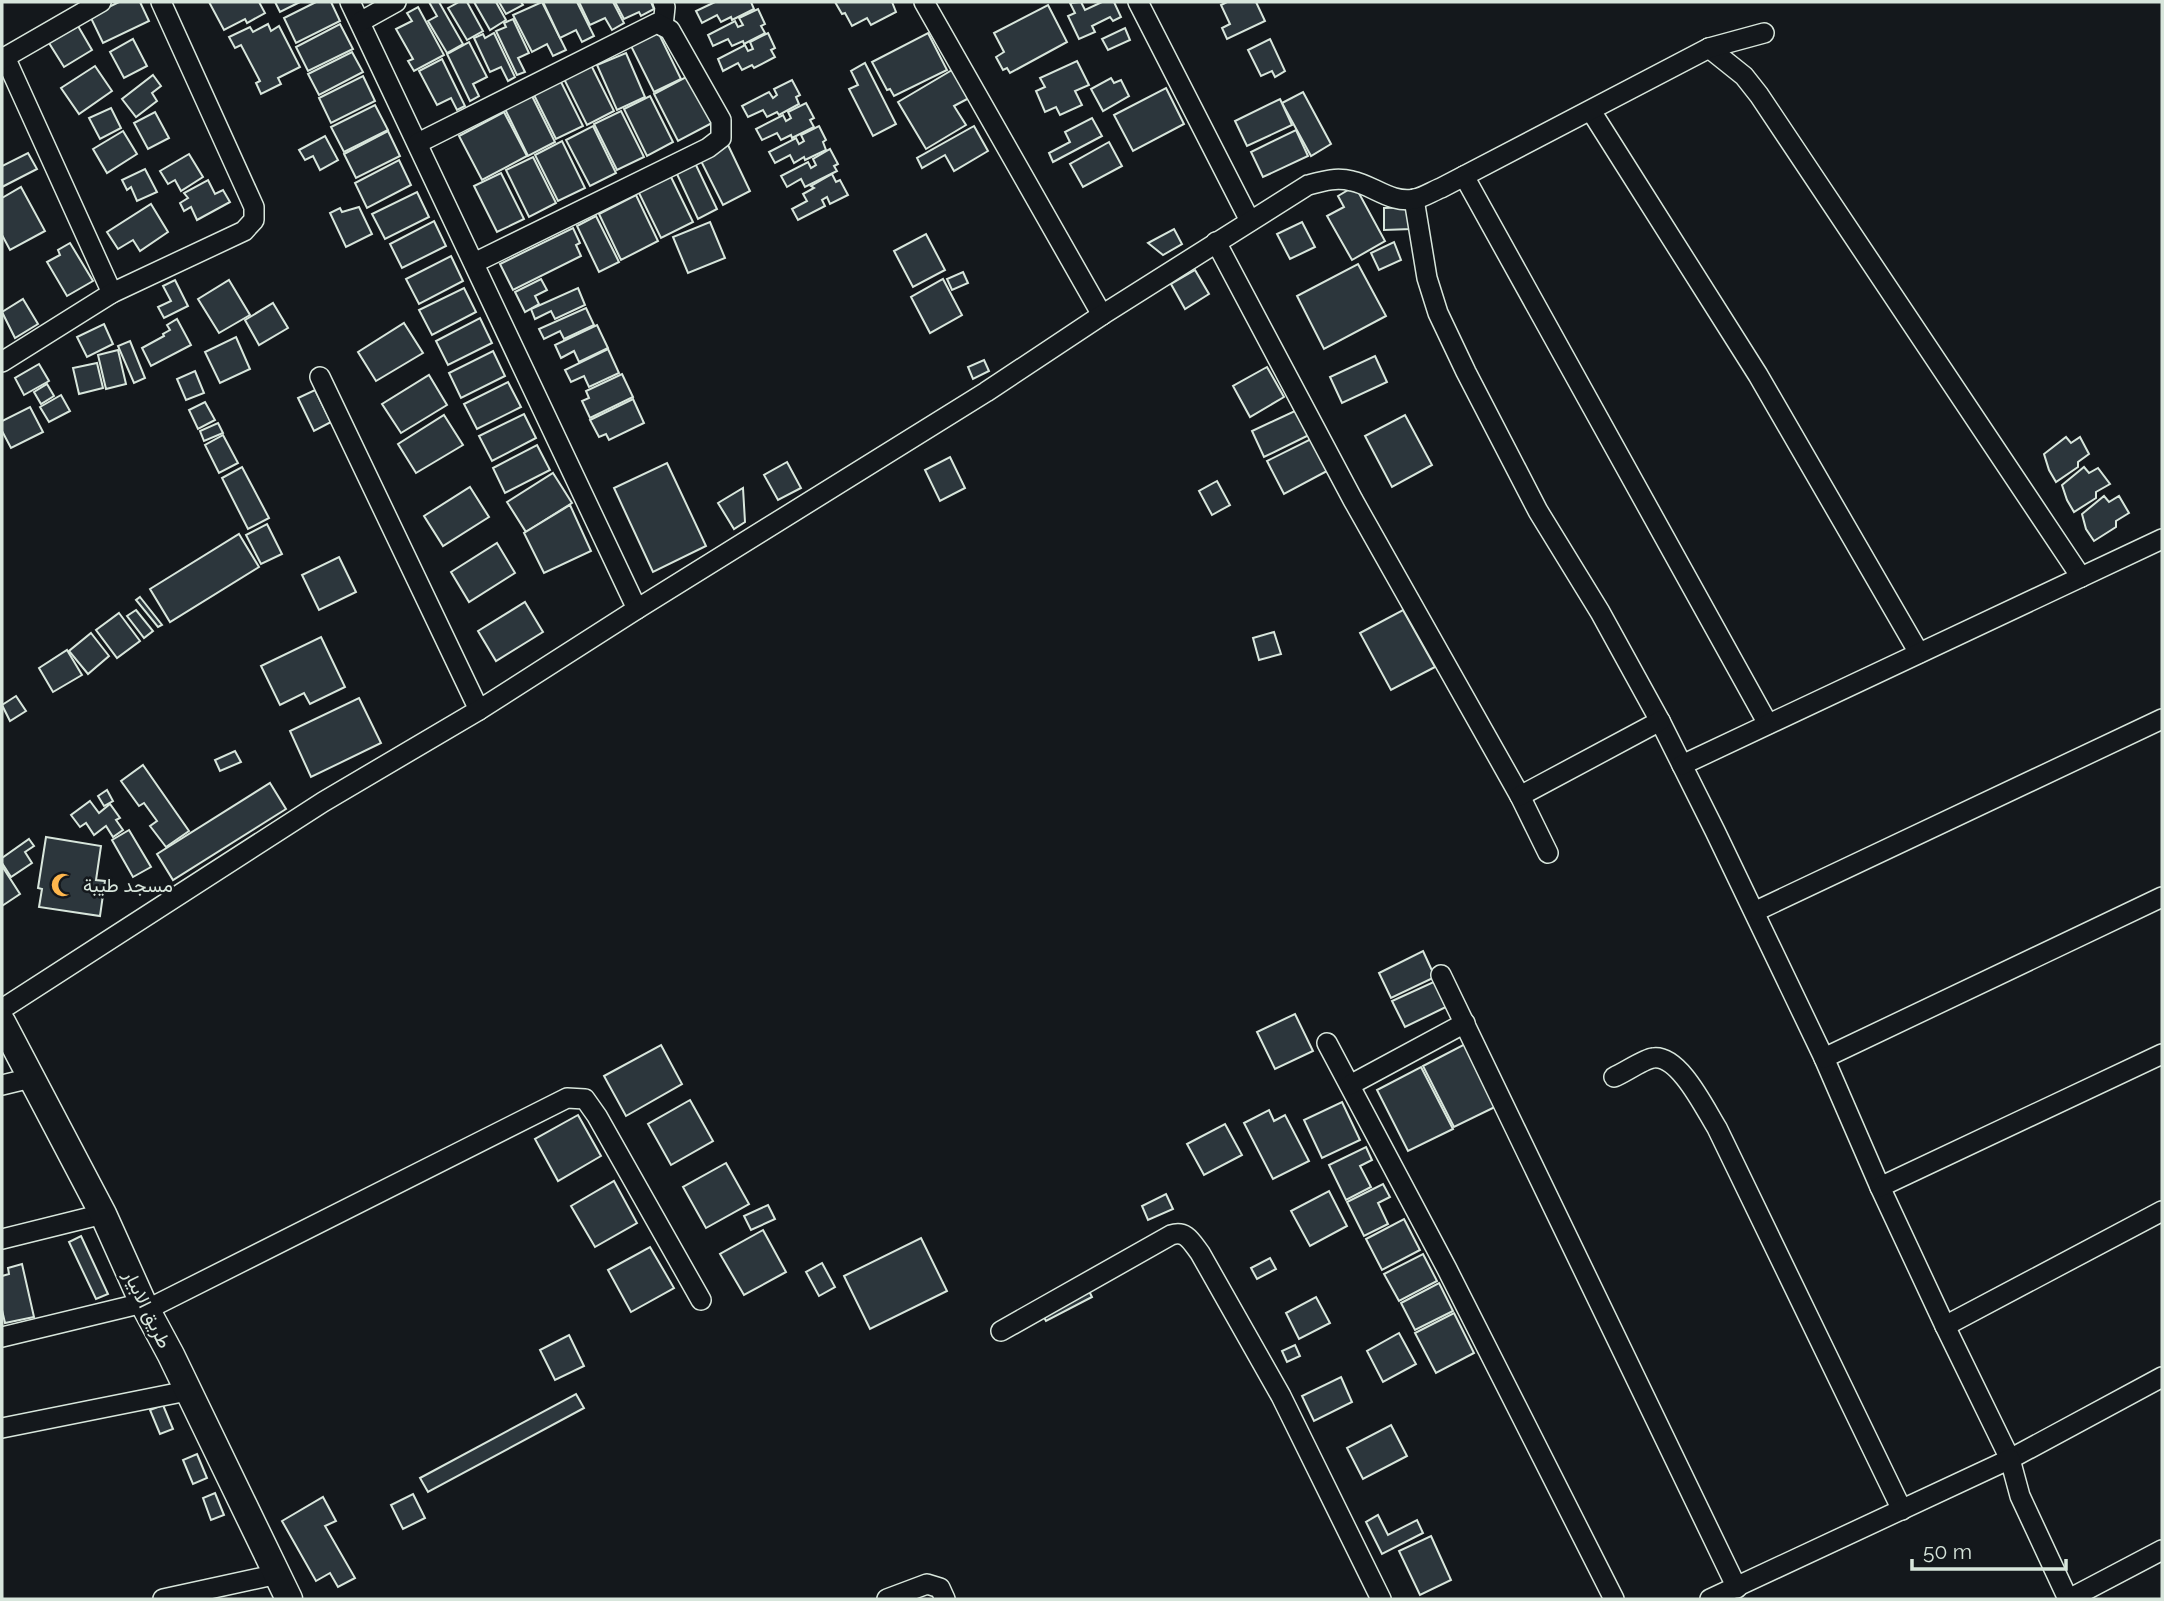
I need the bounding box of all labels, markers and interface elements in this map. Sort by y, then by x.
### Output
mosque icon: مسجد طيبة [49,871,77,899]
place label: مسجد طيبة [83,874,173,897]
street label: طريق الابيار [118,1265,176,1352]
scale bar [1912,1528,2066,1572]
text: 50 m [1923,1539,1972,1564]

